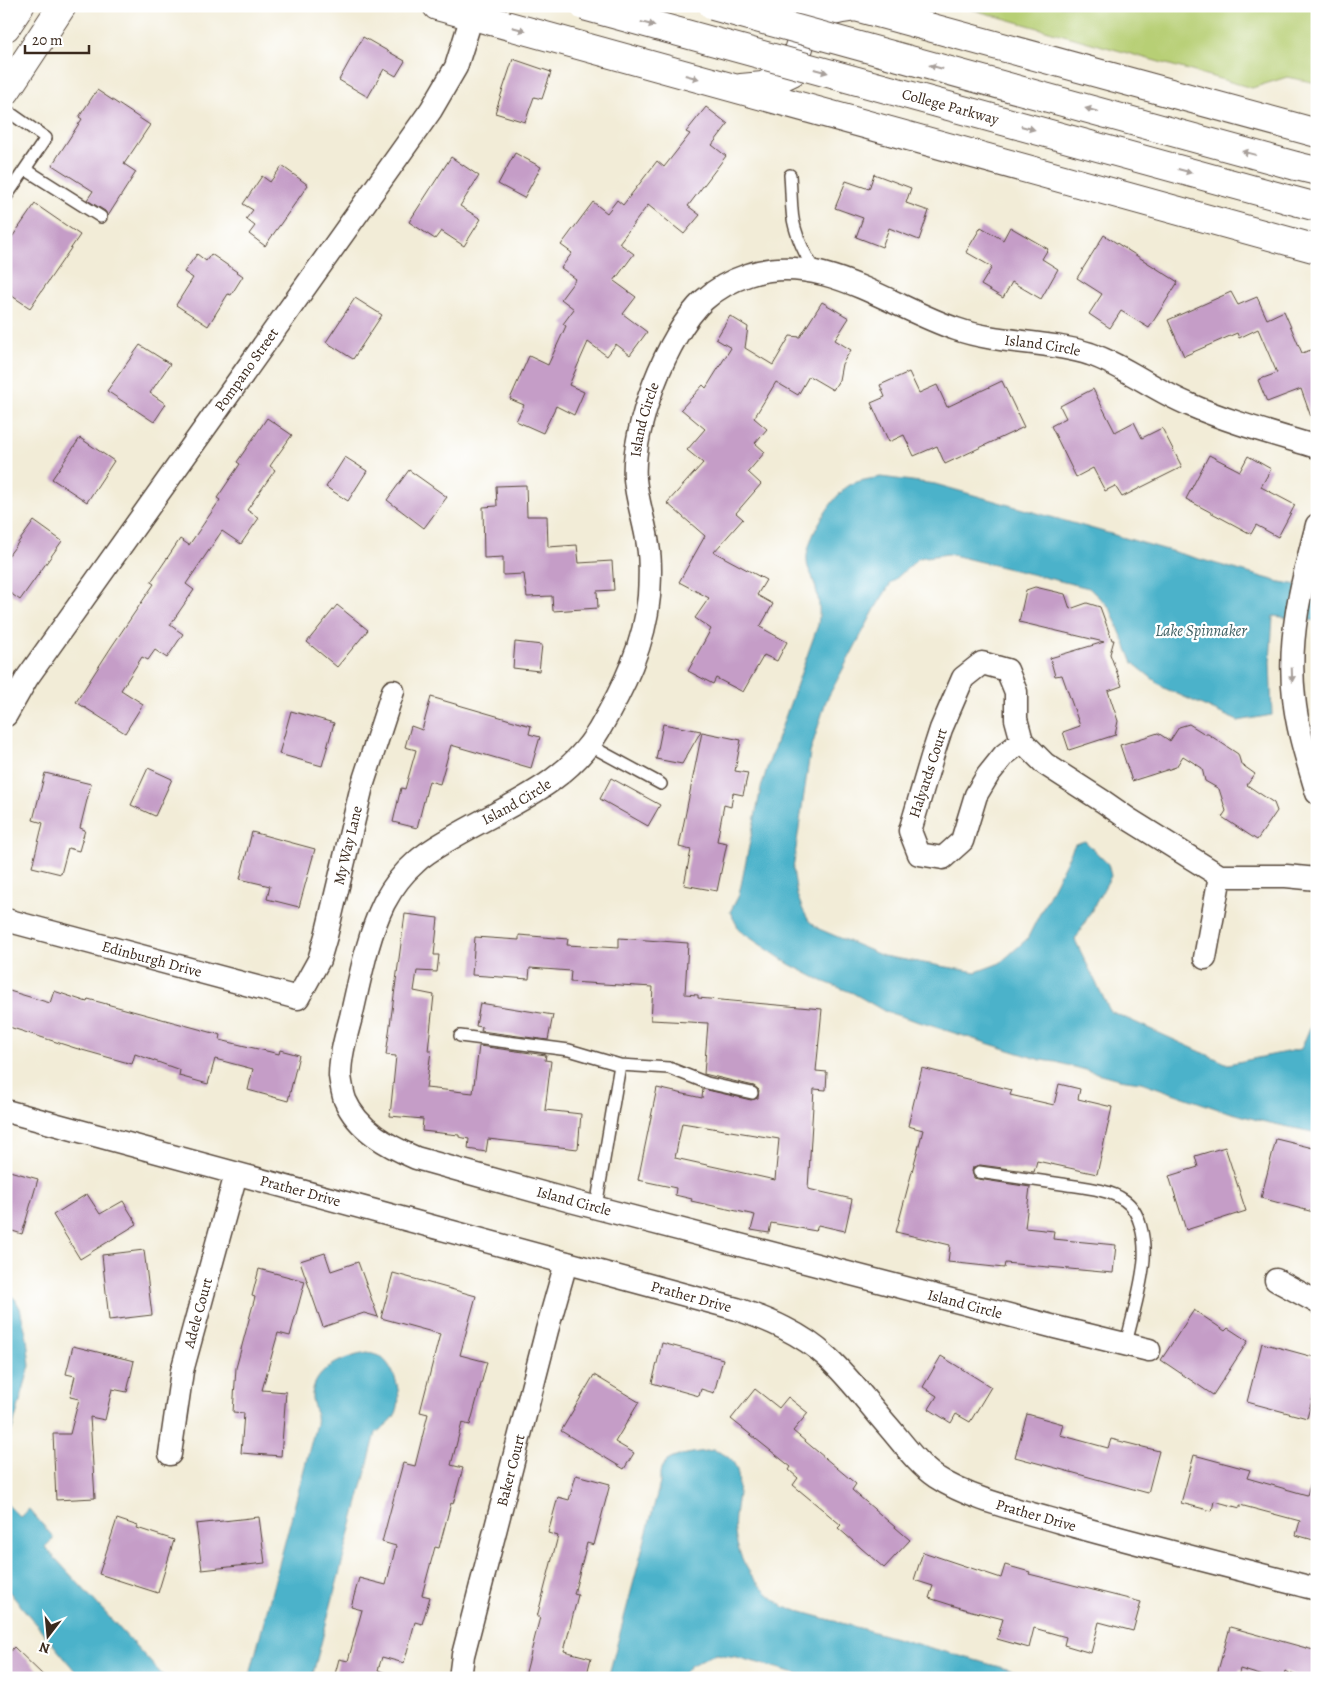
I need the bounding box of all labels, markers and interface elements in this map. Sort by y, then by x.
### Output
one-way arrow [640,20,655,28]
scale bar [25,22,89,54]
one-way arrow [511,25,526,33]
text: 20 m [32,30,63,50]
one-way arrow [928,63,943,71]
one-way arrow [814,68,829,76]
one-way arrow [685,73,700,81]
street label: College Parkway [900,84,1001,130]
one-way arrow [1085,106,1100,114]
one-way arrow [1021,125,1036,133]
one-way arrow [1242,149,1257,157]
one-way arrow [1178,168,1193,176]
street label: Pompano Street [210,324,283,415]
street label: Island Circle [1003,330,1083,361]
street label: Island Circle [625,379,664,458]
water label: Lake Spinnaker [1155,620,1247,642]
one-way arrow [1289,667,1297,683]
street label: Halyards Court [904,726,952,820]
street label: Island Circle [478,774,555,829]
street label: My Way Lane [329,803,367,887]
street label: Edinburgh Drive [100,936,204,982]
street label: Prather Drive [258,1170,343,1211]
street label: Island Circle [534,1181,614,1221]
street label: Adele Court [178,1276,217,1351]
street label: Prather Drive [649,1276,734,1317]
street label: Island Circle [925,1284,1005,1324]
street label: Baker Court [492,1432,530,1509]
street label: Prather Drive [993,1494,1079,1536]
north arrow [22,1612,72,1662]
text: N [37,1637,52,1659]

